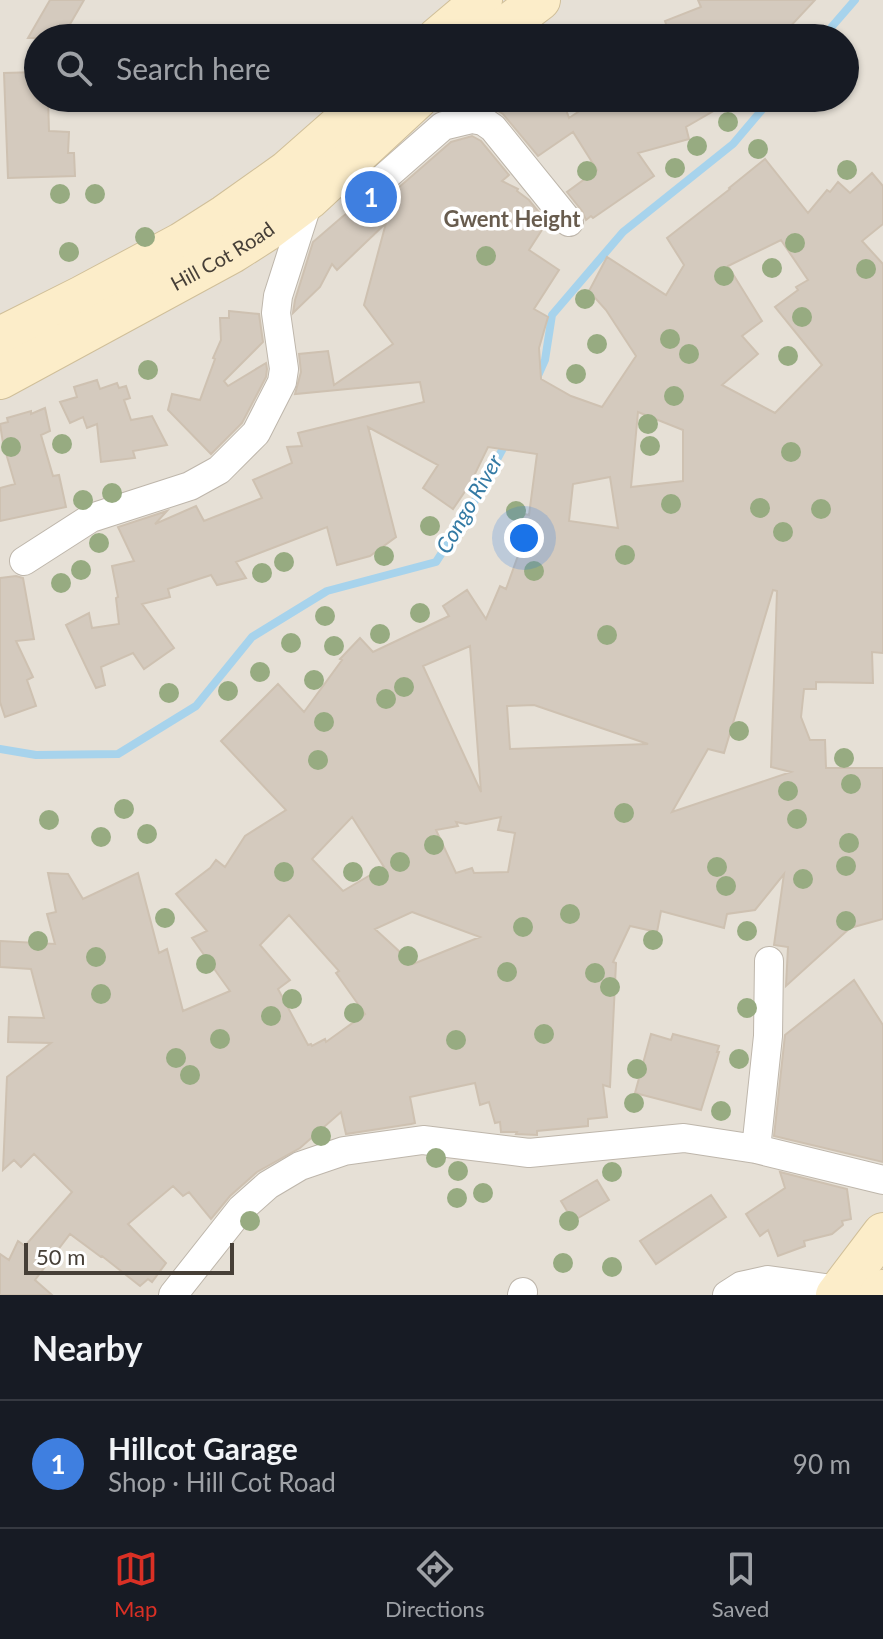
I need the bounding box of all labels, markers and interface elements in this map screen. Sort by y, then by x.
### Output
search box [24,24,859,112]
icon: search [52,46,96,90]
text: Search here [116,50,271,86]
pin: 1 [345,167,397,227]
district label: Gwent Height [444,205,581,232]
street label: Hill Cot Road [166,216,279,295]
water label: Congo River [430,449,508,558]
your location [504,518,544,558]
scale bar [24,1239,234,1275]
text: 50 m [36,1243,85,1270]
text: Nearby [32,1327,143,1368]
text: Hillcot Garage [108,1430,298,1466]
text: 1 [50,1448,66,1480]
text: 90 m [793,1448,851,1480]
text: Shop · Hill Cot Road [108,1466,336,1498]
tab: Map [114,1547,158,1622]
tab: Directions [385,1547,484,1622]
tab: Saved [712,1547,769,1622]

